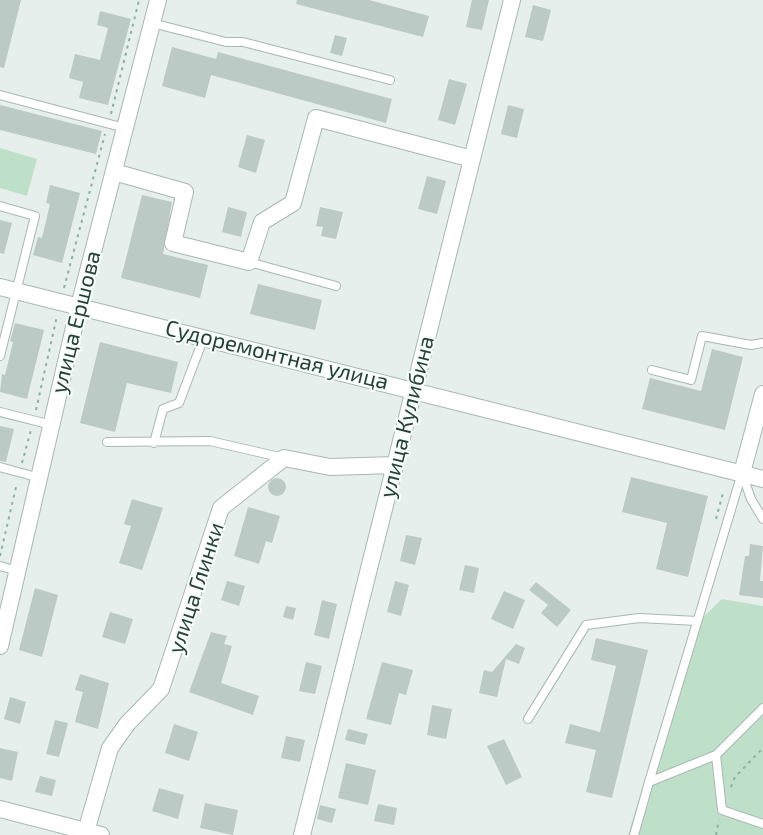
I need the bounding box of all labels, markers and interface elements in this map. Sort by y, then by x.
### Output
street label: улица Ершова [46,248,106,396]
street label: Судоремонтная улица [163,314,391,396]
street label: улица Кулибина [374,333,440,501]
street label: улица Глинки [162,519,230,657]

